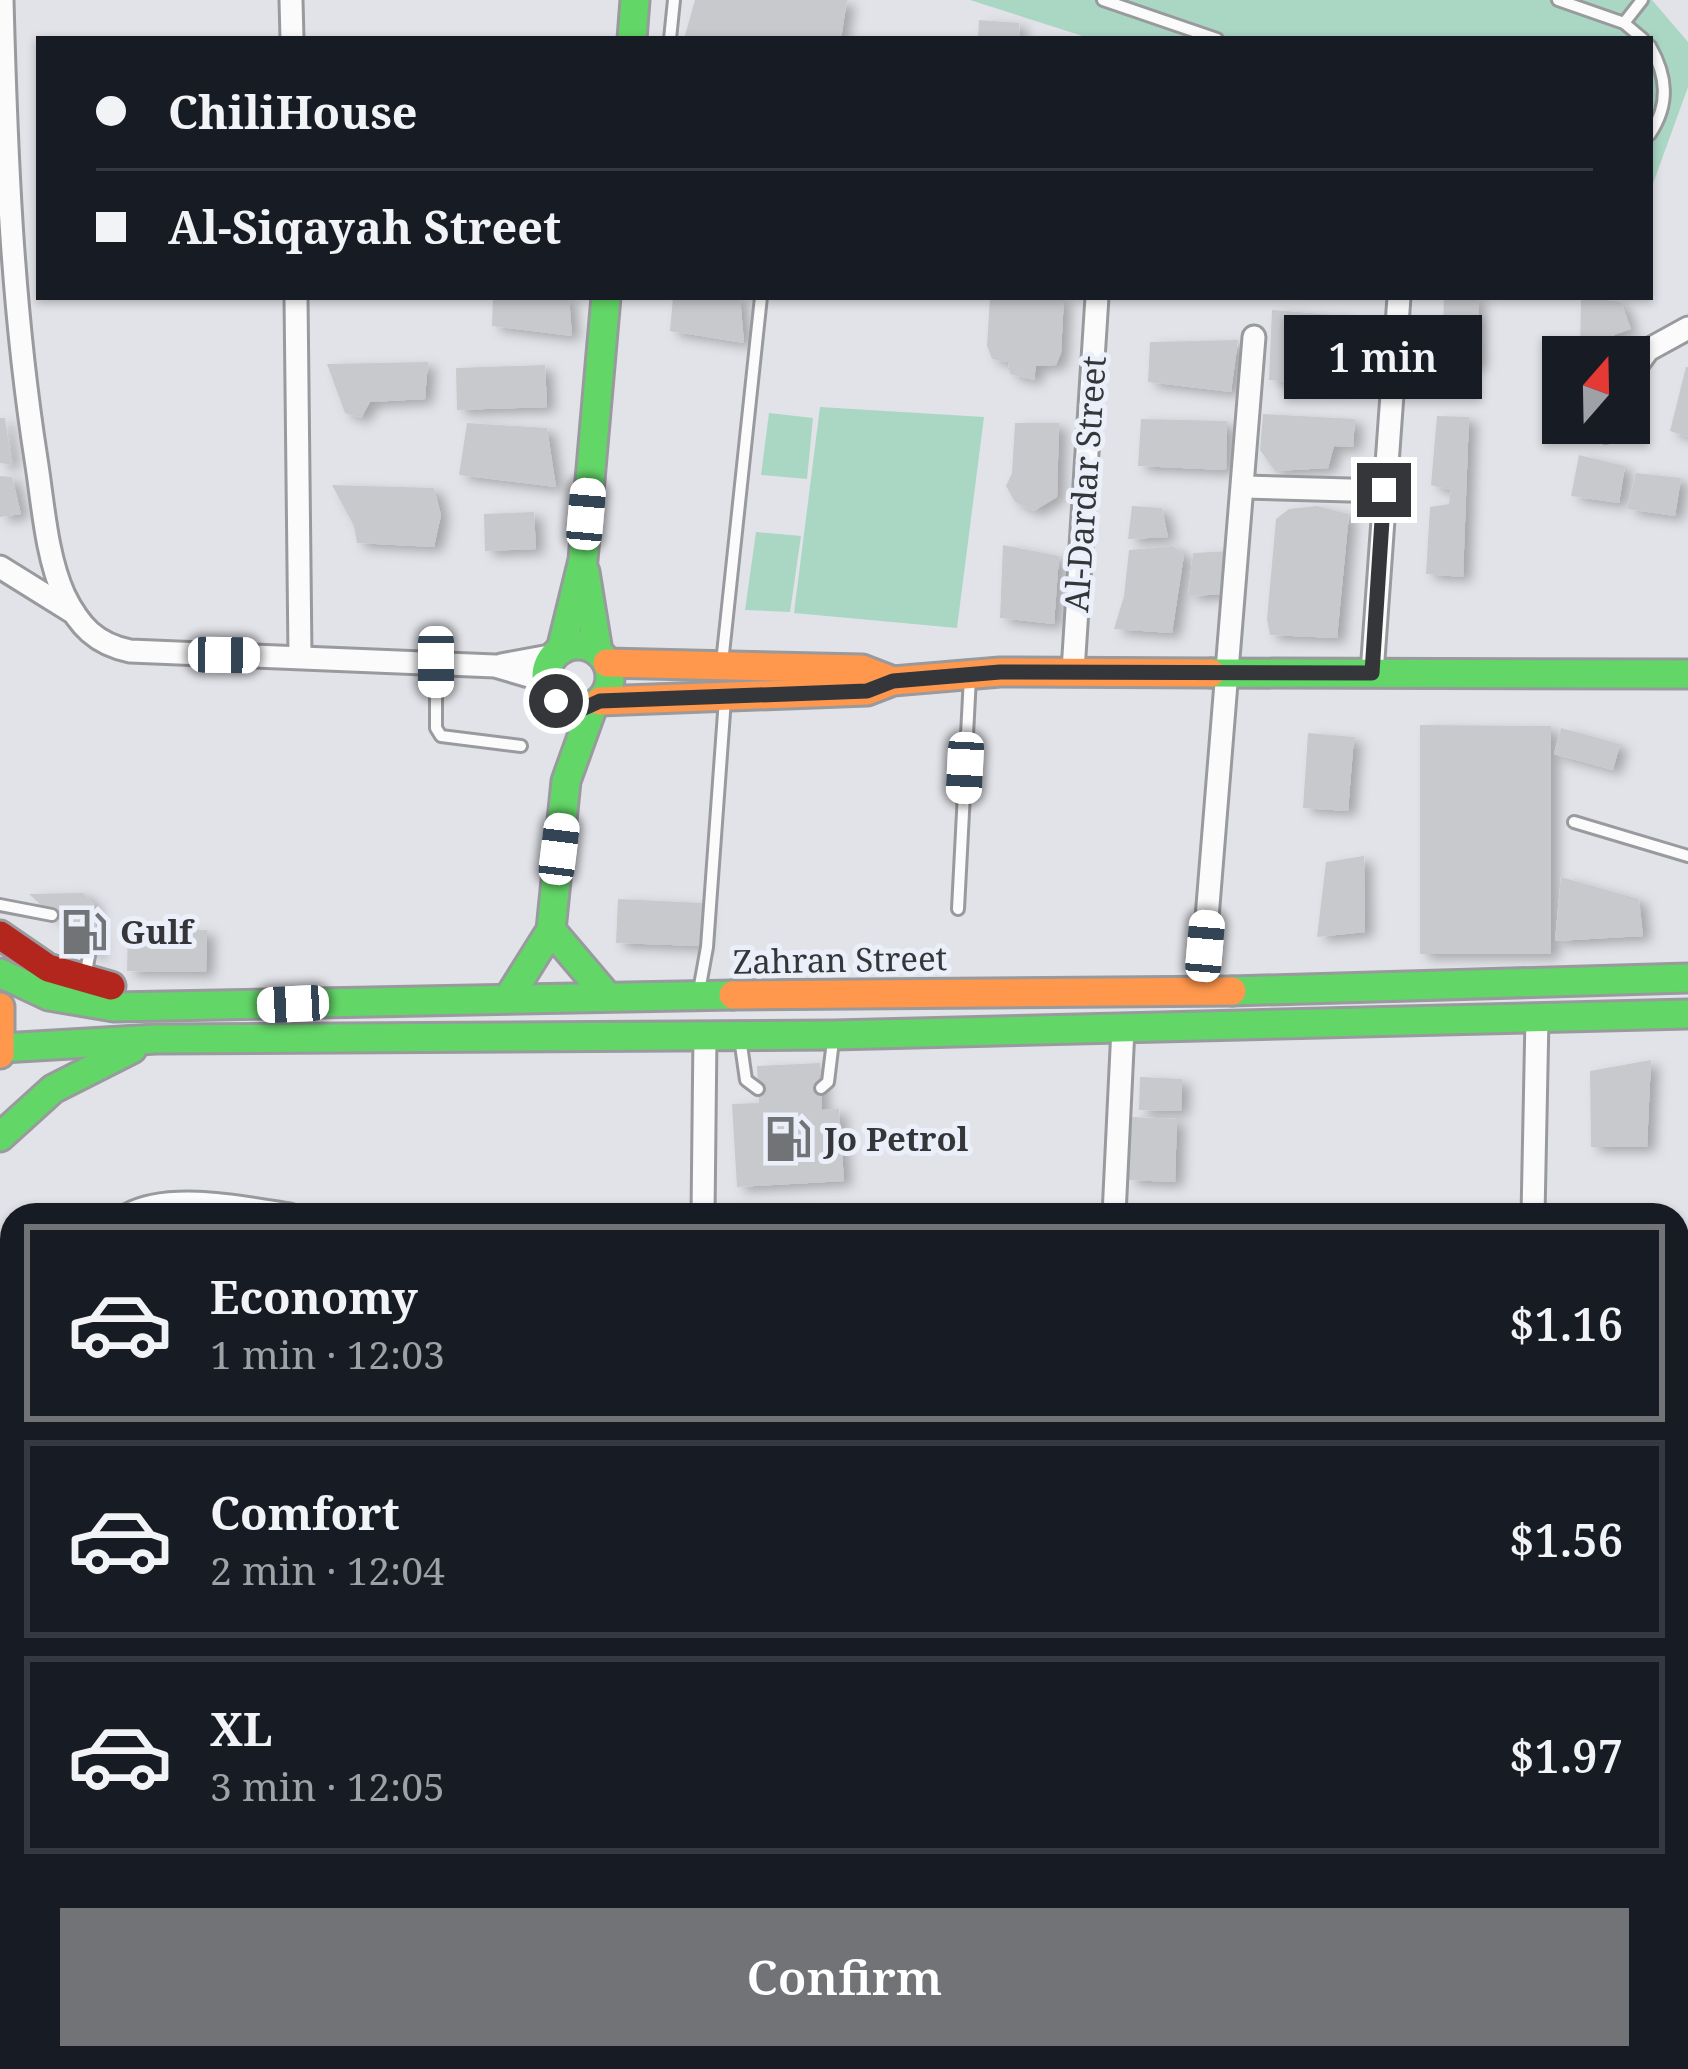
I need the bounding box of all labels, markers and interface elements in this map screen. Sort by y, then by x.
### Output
text: ChiliHouse [168,81,418,142]
text: Al-Siqayah Street [168,196,561,257]
callout: 1 min [1285,316,1483,400]
text: 1 min [1329,330,1437,383]
north arrow [1542,336,1650,444]
map controls [1542,336,1650,444]
street label: Al-Dardar Street [1053,354,1116,614]
route end [1357,463,1411,517]
car [565,477,607,551]
car [418,626,454,698]
car [188,636,260,674]
route start [529,674,583,728]
car [945,731,985,805]
car [537,811,581,887]
fuel station icon: Gulf [59,907,109,957]
place label: Gulf [120,909,195,954]
car [1184,909,1226,983]
street label: Zahran Street [732,935,948,984]
car [256,984,330,1024]
fuel station icon: Jo Petrol [763,1114,813,1164]
place label: Jo Petrol [823,1116,969,1161]
text: Economy [210,1266,418,1327]
icon: car [66,1269,174,1377]
text: $1.16 [1509,1293,1623,1354]
text: 1 min · 12:03 [210,1327,445,1380]
text: Comfort [210,1482,400,1543]
icon: car [66,1485,174,1593]
text: $1.56 [1509,1509,1623,1570]
text: 2 min · 12:04 [210,1543,445,1596]
text: XL [210,1698,272,1759]
icon: car [66,1701,174,1809]
text: $1.97 [1509,1725,1623,1786]
text: 3 min · 12:05 [210,1759,445,1812]
button: Confirm [60,1908,1629,2046]

